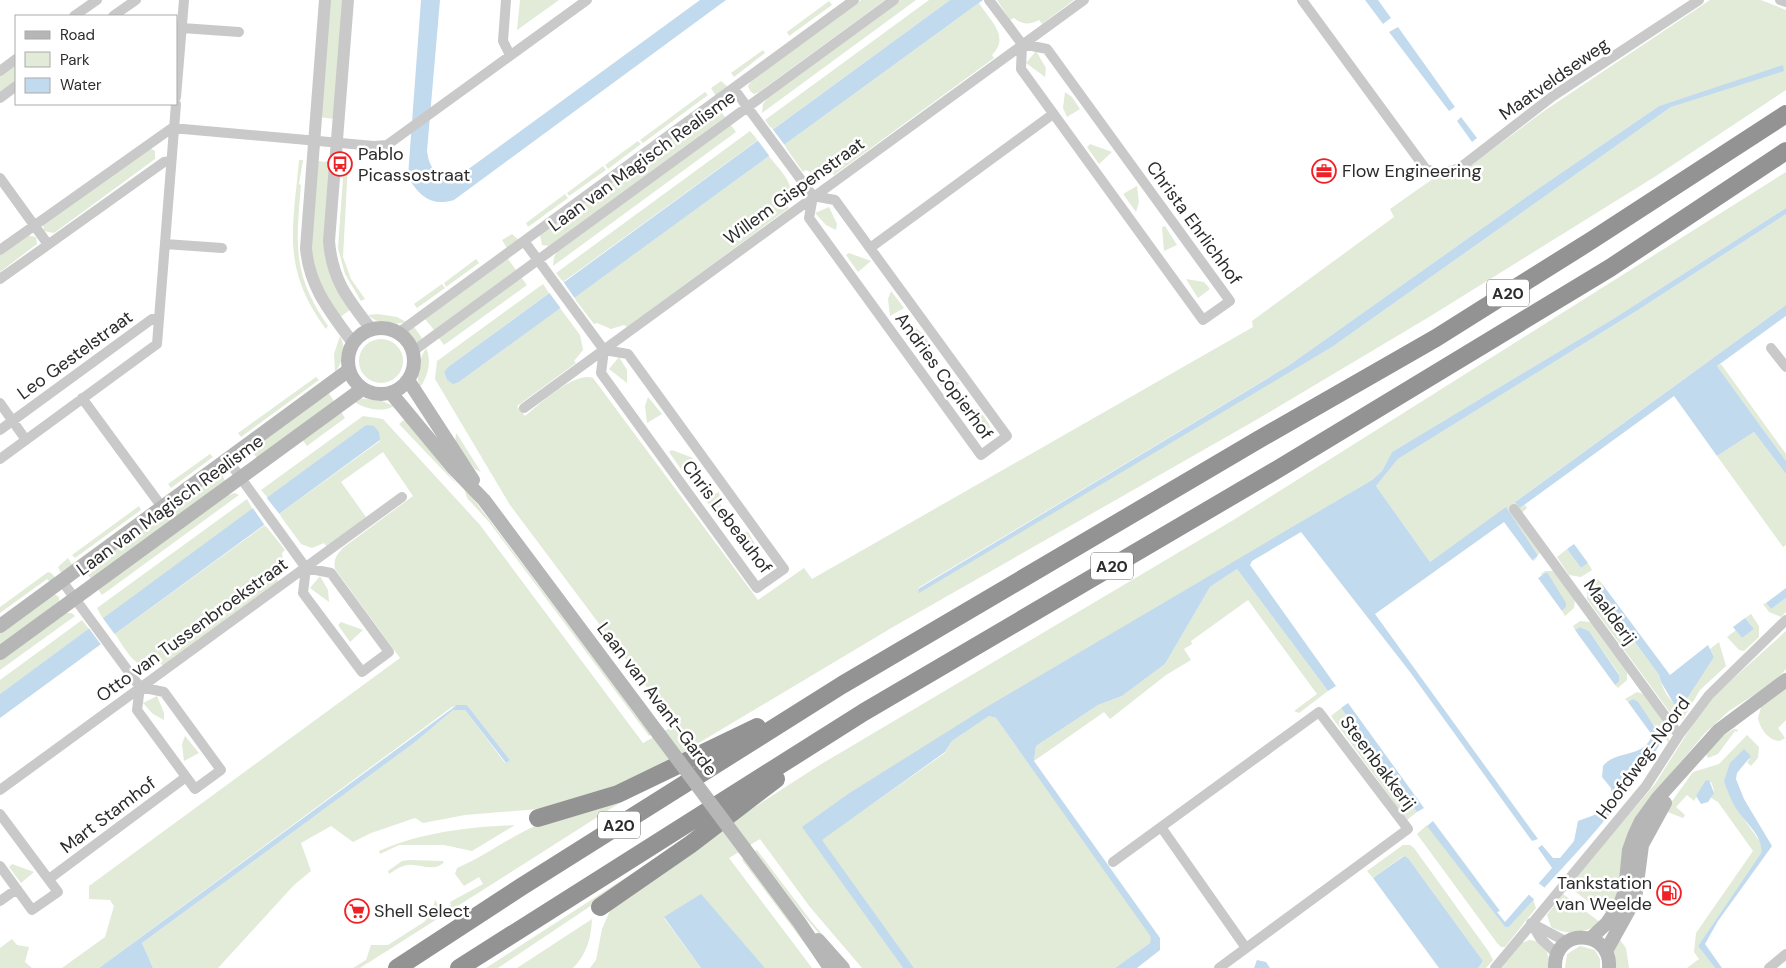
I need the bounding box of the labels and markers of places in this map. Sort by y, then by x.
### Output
place label: Pablo Picassostraat [358,142,470,187]
bus stop icon: Pablo Picassostraat [327,151,353,177]
office icon: Flow Engineering [1311,158,1337,184]
place label: Flow Engineering [1342,159,1482,183]
place label: Tankstation van Weelde [1556,871,1652,916]
fuel station icon: Tankstation van Weelde [1656,880,1682,906]
supermarket icon: Shell Select [344,898,370,924]
place label: Shell Select [374,899,470,923]

